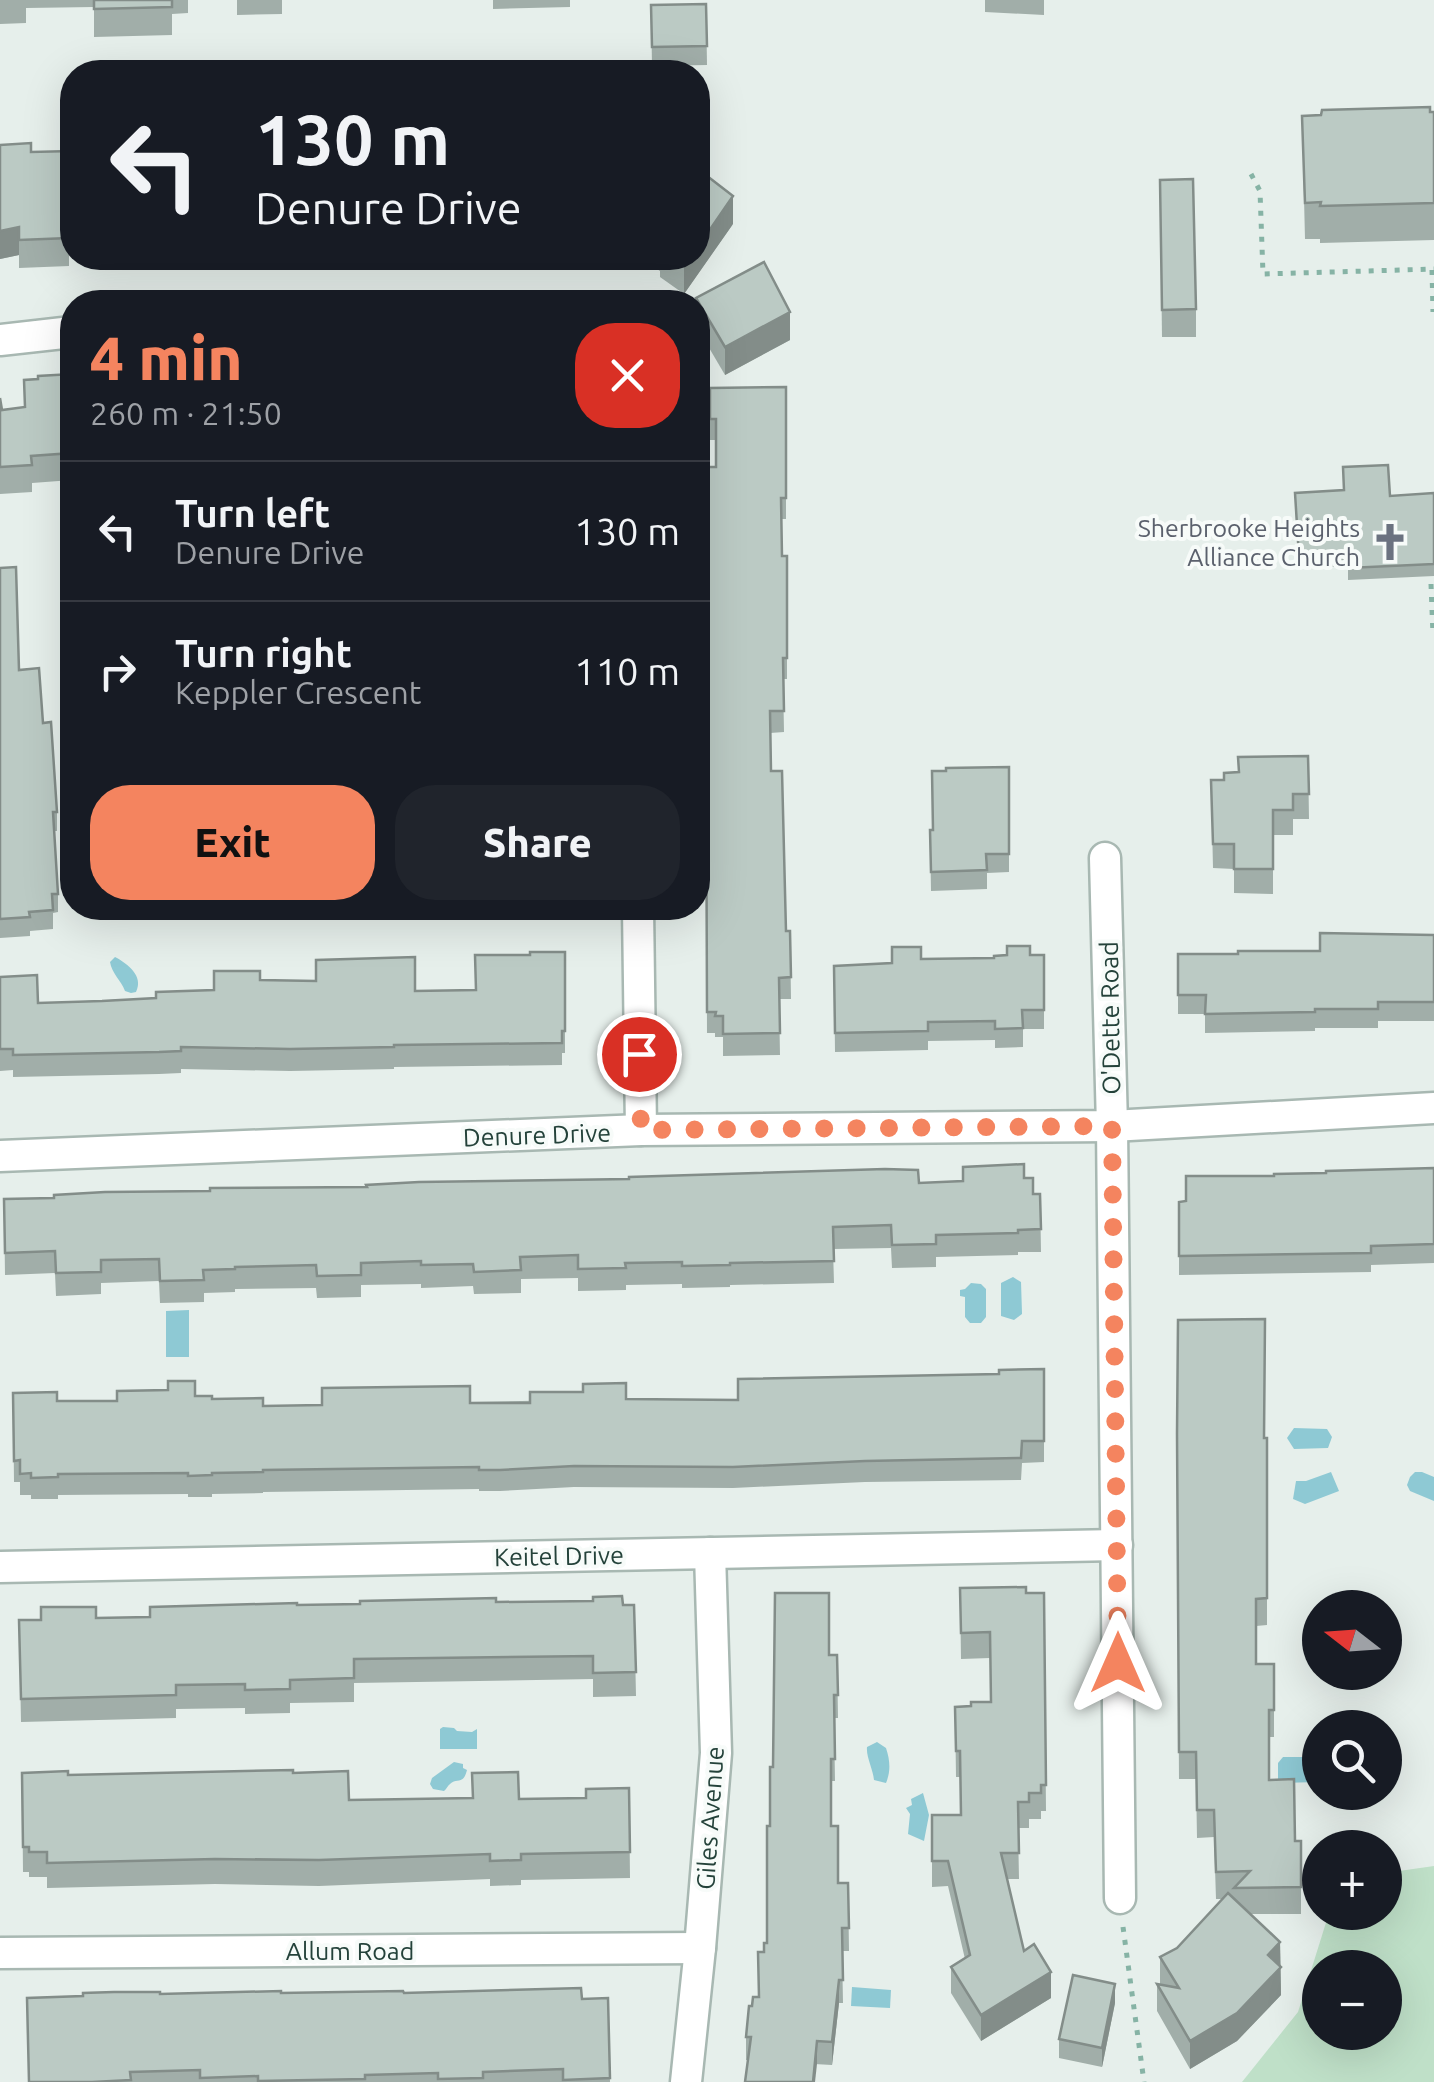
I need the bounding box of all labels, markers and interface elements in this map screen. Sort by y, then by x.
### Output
icon: left [90,100,220,230]
text: 130 m [255,100,450,178]
text: Denure Drive [255,182,522,233]
button: close [575,323,680,428]
text: 4 min [90,324,243,391]
text: 260 m · 21:50 [90,395,282,431]
text: Turn left [175,492,330,534]
icon: left [90,504,145,559]
text: 130 m [574,510,680,552]
place label: Sherbrooke Heights Alliance Church [1138,514,1360,571]
church icon: Sherbrooke Heights Alliance Church [1369,521,1411,563]
text: Denure Drive [175,534,365,570]
text: Turn right [175,632,352,674]
icon: right [90,644,145,699]
text: 110 m [574,650,680,692]
text: Keppler Crescent [175,674,421,710]
button: Exit [90,785,375,900]
button: Share [395,785,680,900]
street label: O'Dette Road [1095,941,1125,1095]
pin [597,1012,682,1097]
icon: arrive [612,1027,667,1082]
street label: Denure Drive [463,1118,611,1152]
street label: Keitel Drive [494,1541,624,1571]
north arrow [1302,1590,1402,1690]
map controls [1302,1590,1402,2050]
position arrow [1066,1611,1170,1715]
button: search [1302,1710,1402,1810]
street label: Giles Avenue [691,1745,729,1891]
button: + [1302,1830,1402,1930]
street label: Allum Road [286,1937,414,1965]
button: − [1302,1950,1402,2050]

